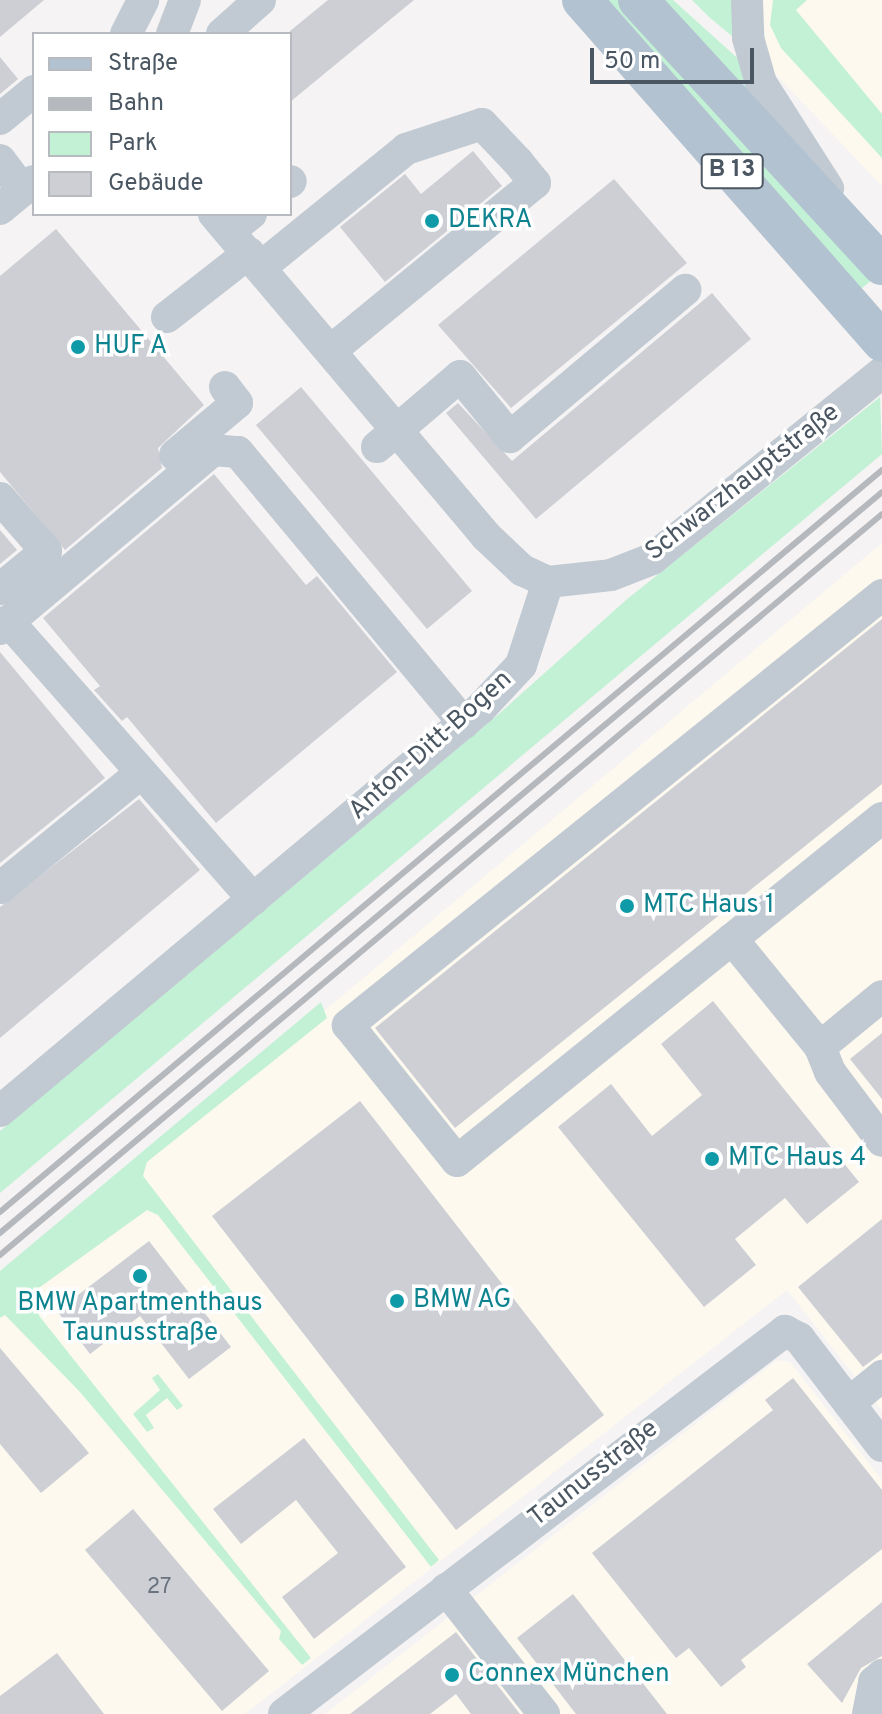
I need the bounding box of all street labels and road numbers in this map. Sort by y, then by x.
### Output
road number: B 13 [700,151,764,191]
street label: Schwarzhauptstraße [640,398,846,568]
street label: Anton-Ditt-Bogen [343,665,519,827]
street label: Taunusstraße [523,1414,665,1534]

